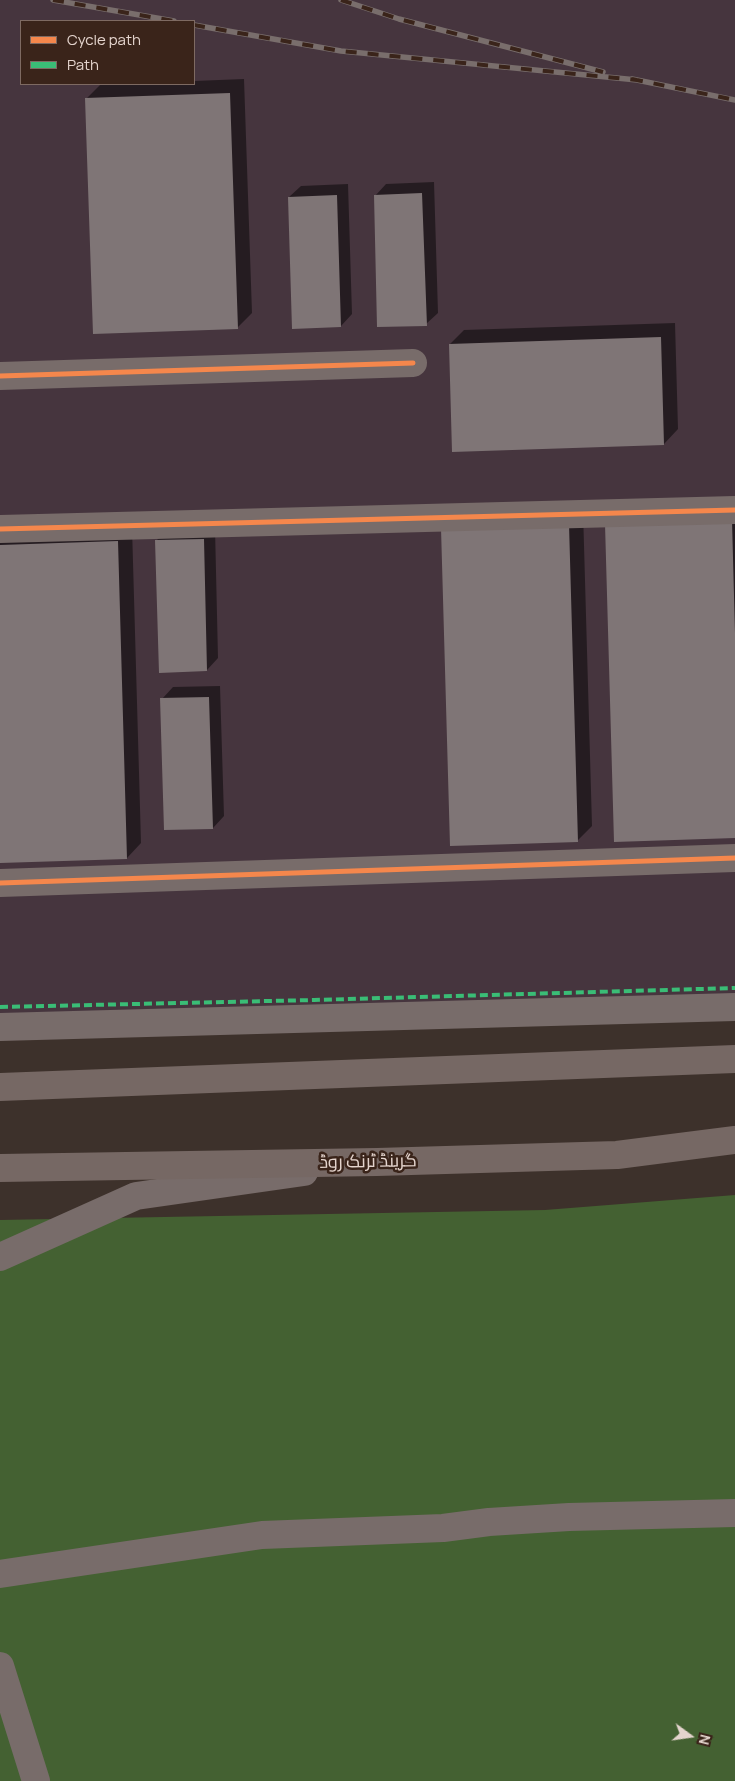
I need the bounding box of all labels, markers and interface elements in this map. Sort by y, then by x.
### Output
legend [20,20,195,85]
text: Cycle path [67,29,141,50]
text: Path [67,54,99,75]
street label: گرینڈ ٹرنک روڈ [319,1150,417,1174]
north arrow [665,1711,715,1761]
text: N [695,1733,715,1747]

